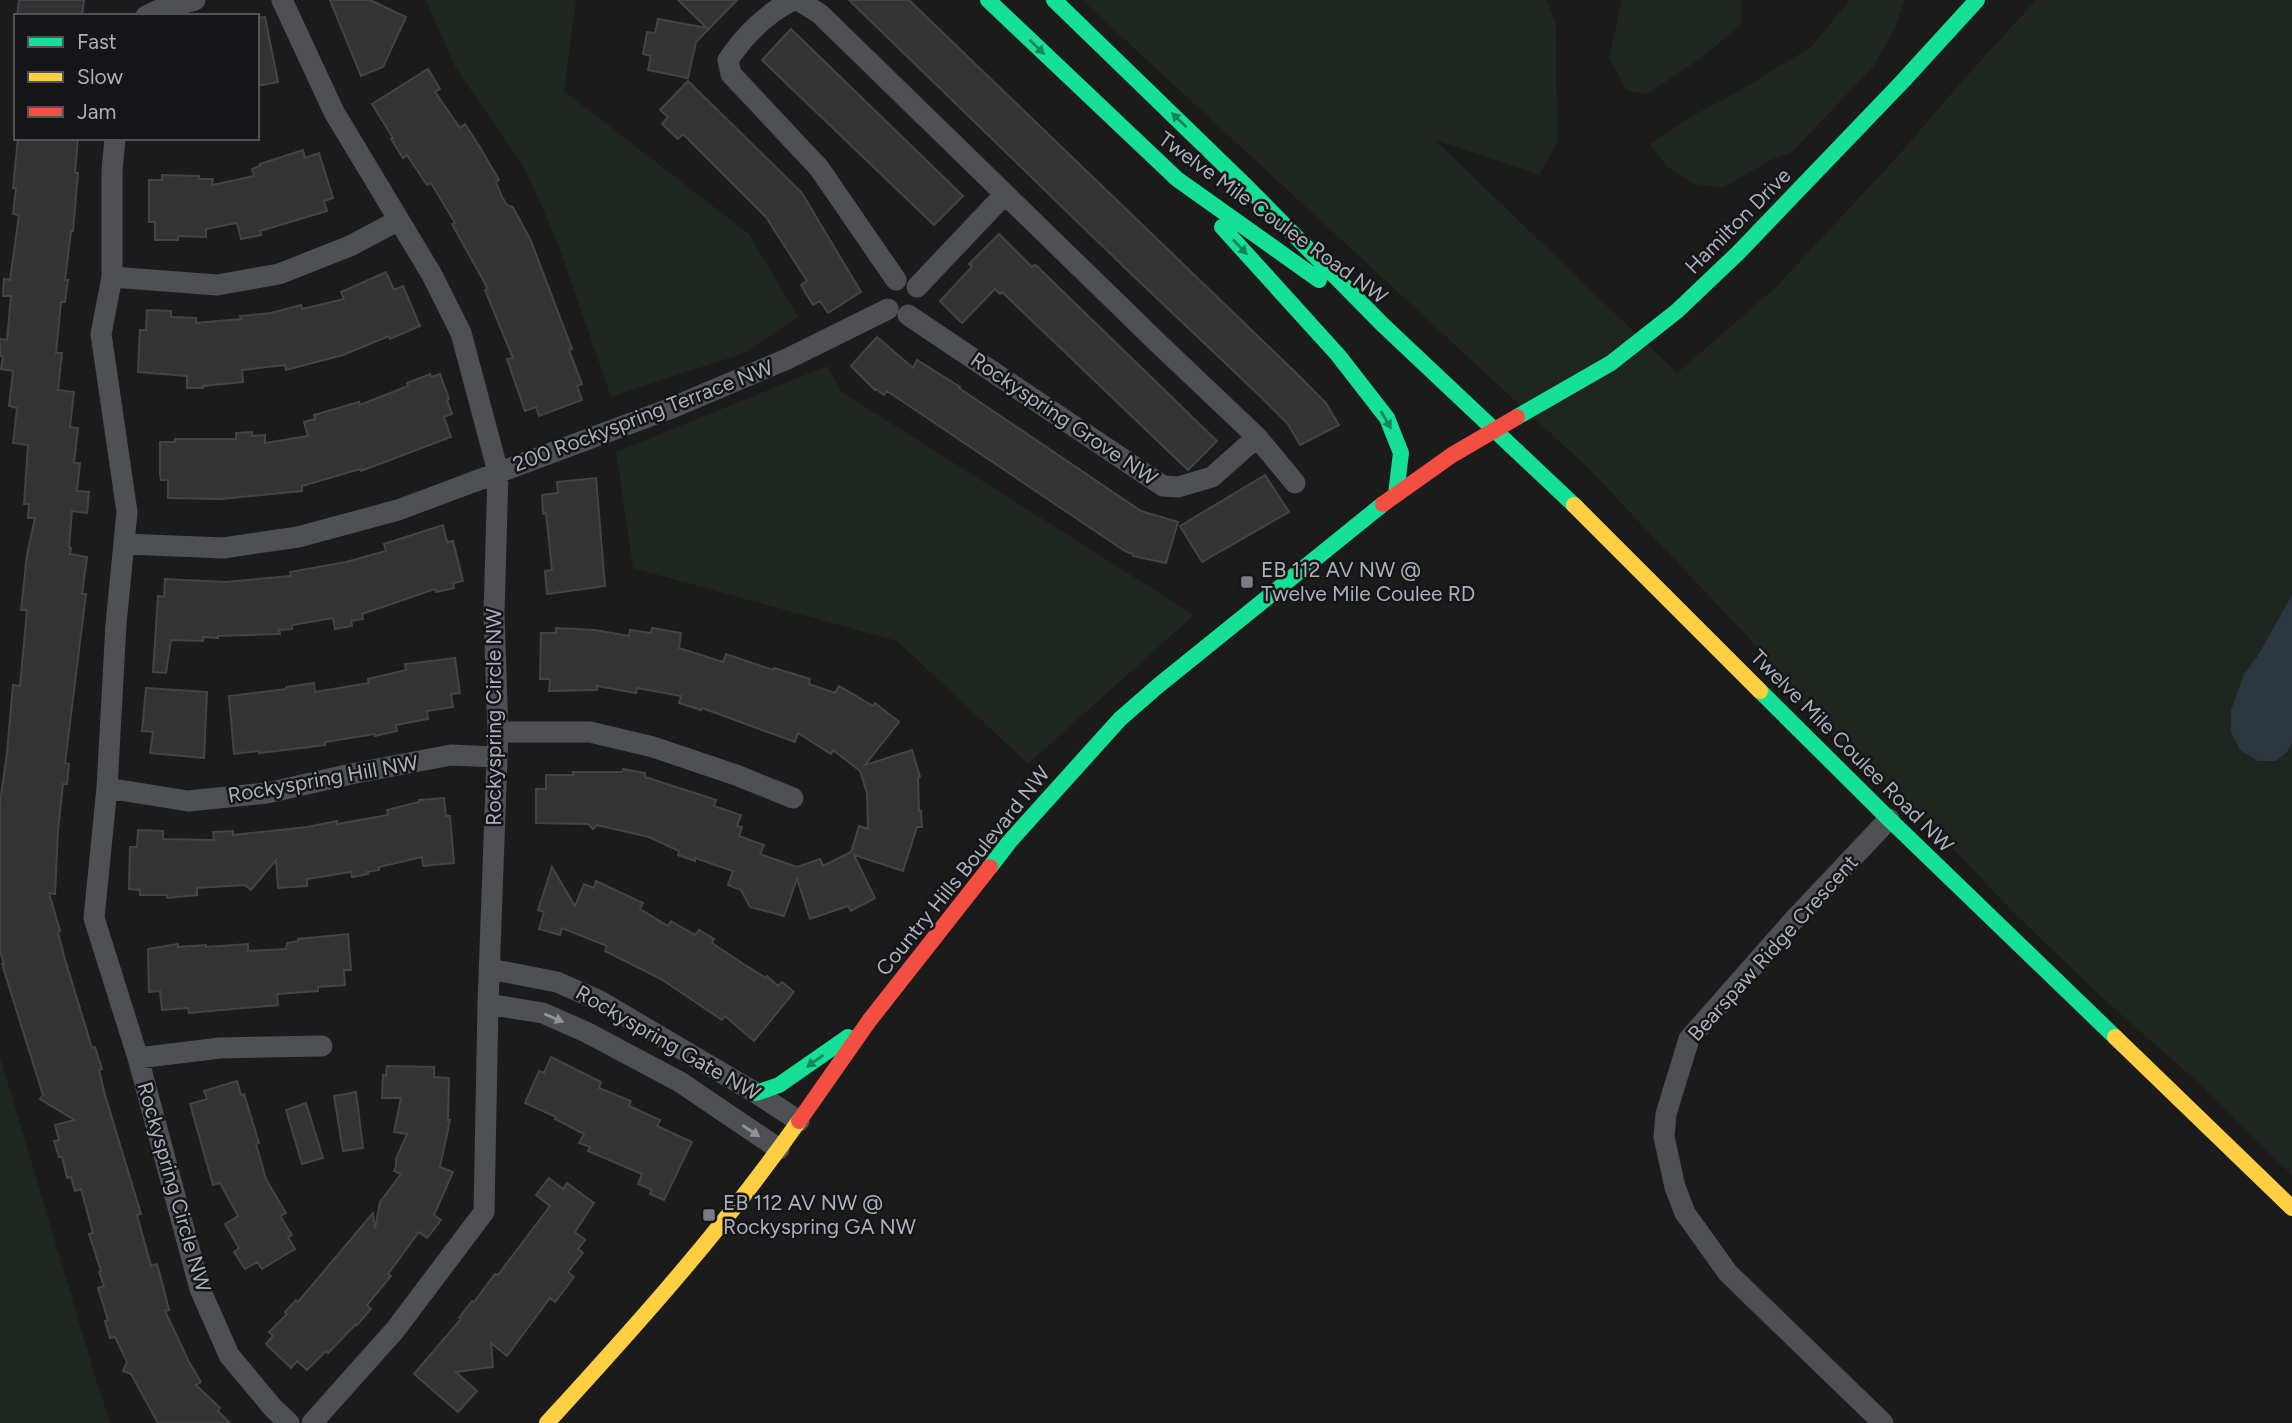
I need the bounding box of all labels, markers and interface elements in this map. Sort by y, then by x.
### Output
legend [14,14,259,140]
text: Fast [77,29,117,54]
one-way arrow [1028,39,1045,55]
text: Slow [77,64,123,89]
text: Jam [77,99,116,124]
one-way arrow [1171,113,1188,129]
street label: Twelve Mile Coulee Road NW [1154,126,1393,309]
street label: Hamilton Drive [1680,163,1796,279]
one-way arrow [1231,238,1247,255]
street label: Rockyspring Grove NW [966,347,1162,490]
street label: 200 Rockyspring Terrace NW [509,354,776,477]
one-way arrow [1380,410,1392,430]
place label: EB 112 AV NW @ Twelve Mile Coulee RD [1261,557,1475,606]
marker: EB 112 AV NW @ Twelve Mile Coulee RD [1239,574,1255,590]
street label: Rockyspring Circle NW [481,608,506,826]
street label: Twelve Mile Coulee Road NW [1746,644,1959,857]
street label: Rockyspring Hill NW [226,749,420,808]
street label: Country Hills Boulevard NW [871,761,1055,980]
street label: Bearspaw Ridge Crescent [1682,849,1863,1046]
street label: Rockyspring Gate NW [572,980,765,1106]
one-way arrow [544,1013,565,1024]
one-way arrow [806,1054,824,1068]
street label: Rockyspring Circle NW [132,1079,216,1295]
one-way arrow [742,1124,761,1137]
place label: EB 112 AV NW @ Rockyspring GA NW [723,1190,916,1239]
marker: EB 112 AV NW @ Rockyspring GA NW [701,1207,717,1223]

